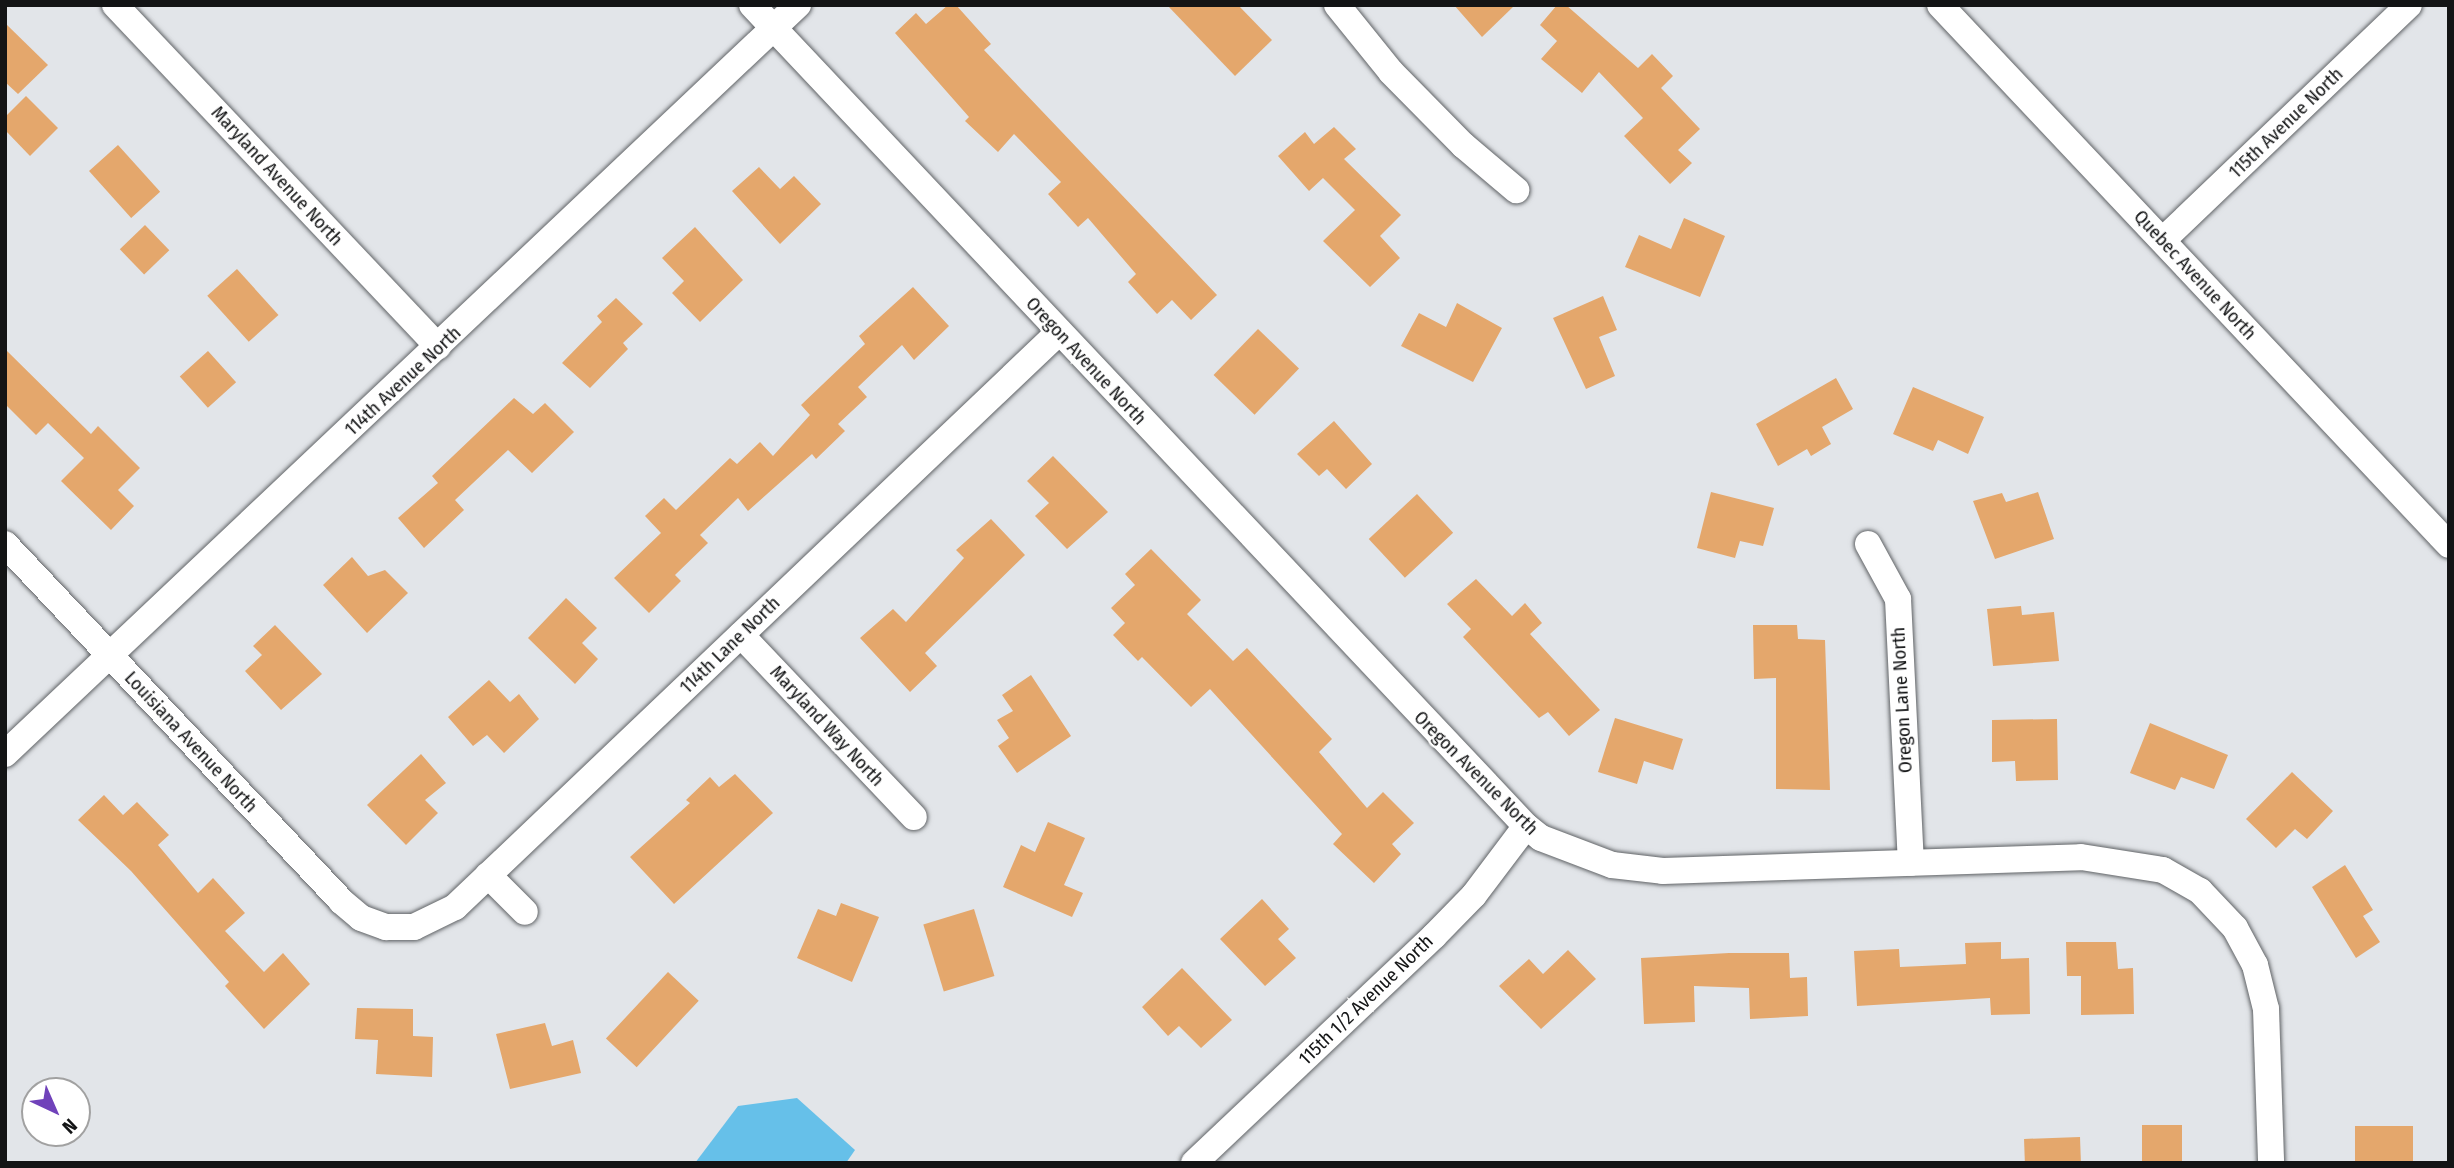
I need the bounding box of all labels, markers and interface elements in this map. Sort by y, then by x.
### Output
street label: 115th Avenue North [2224,63,2348,183]
street label: Maryland Avenue North [206,101,348,251]
street label: Quebec Avenue North [2129,205,2261,345]
street label: Oregon Avenue North [1021,292,1151,430]
street label: 114th Avenue North [340,321,466,441]
street label: 114th Lane North [675,592,785,698]
street label: Oregon Lane North [1887,626,1917,774]
street label: Maryland Way North [765,661,889,791]
street label: Louisiana Avenue North [120,667,262,817]
street label: Oregon Avenue North [1409,706,1543,840]
street label: 115th 1/2 Avenue North [1294,930,1438,1070]
north arrow [21,1077,91,1147]
text: N [57,1114,82,1138]

